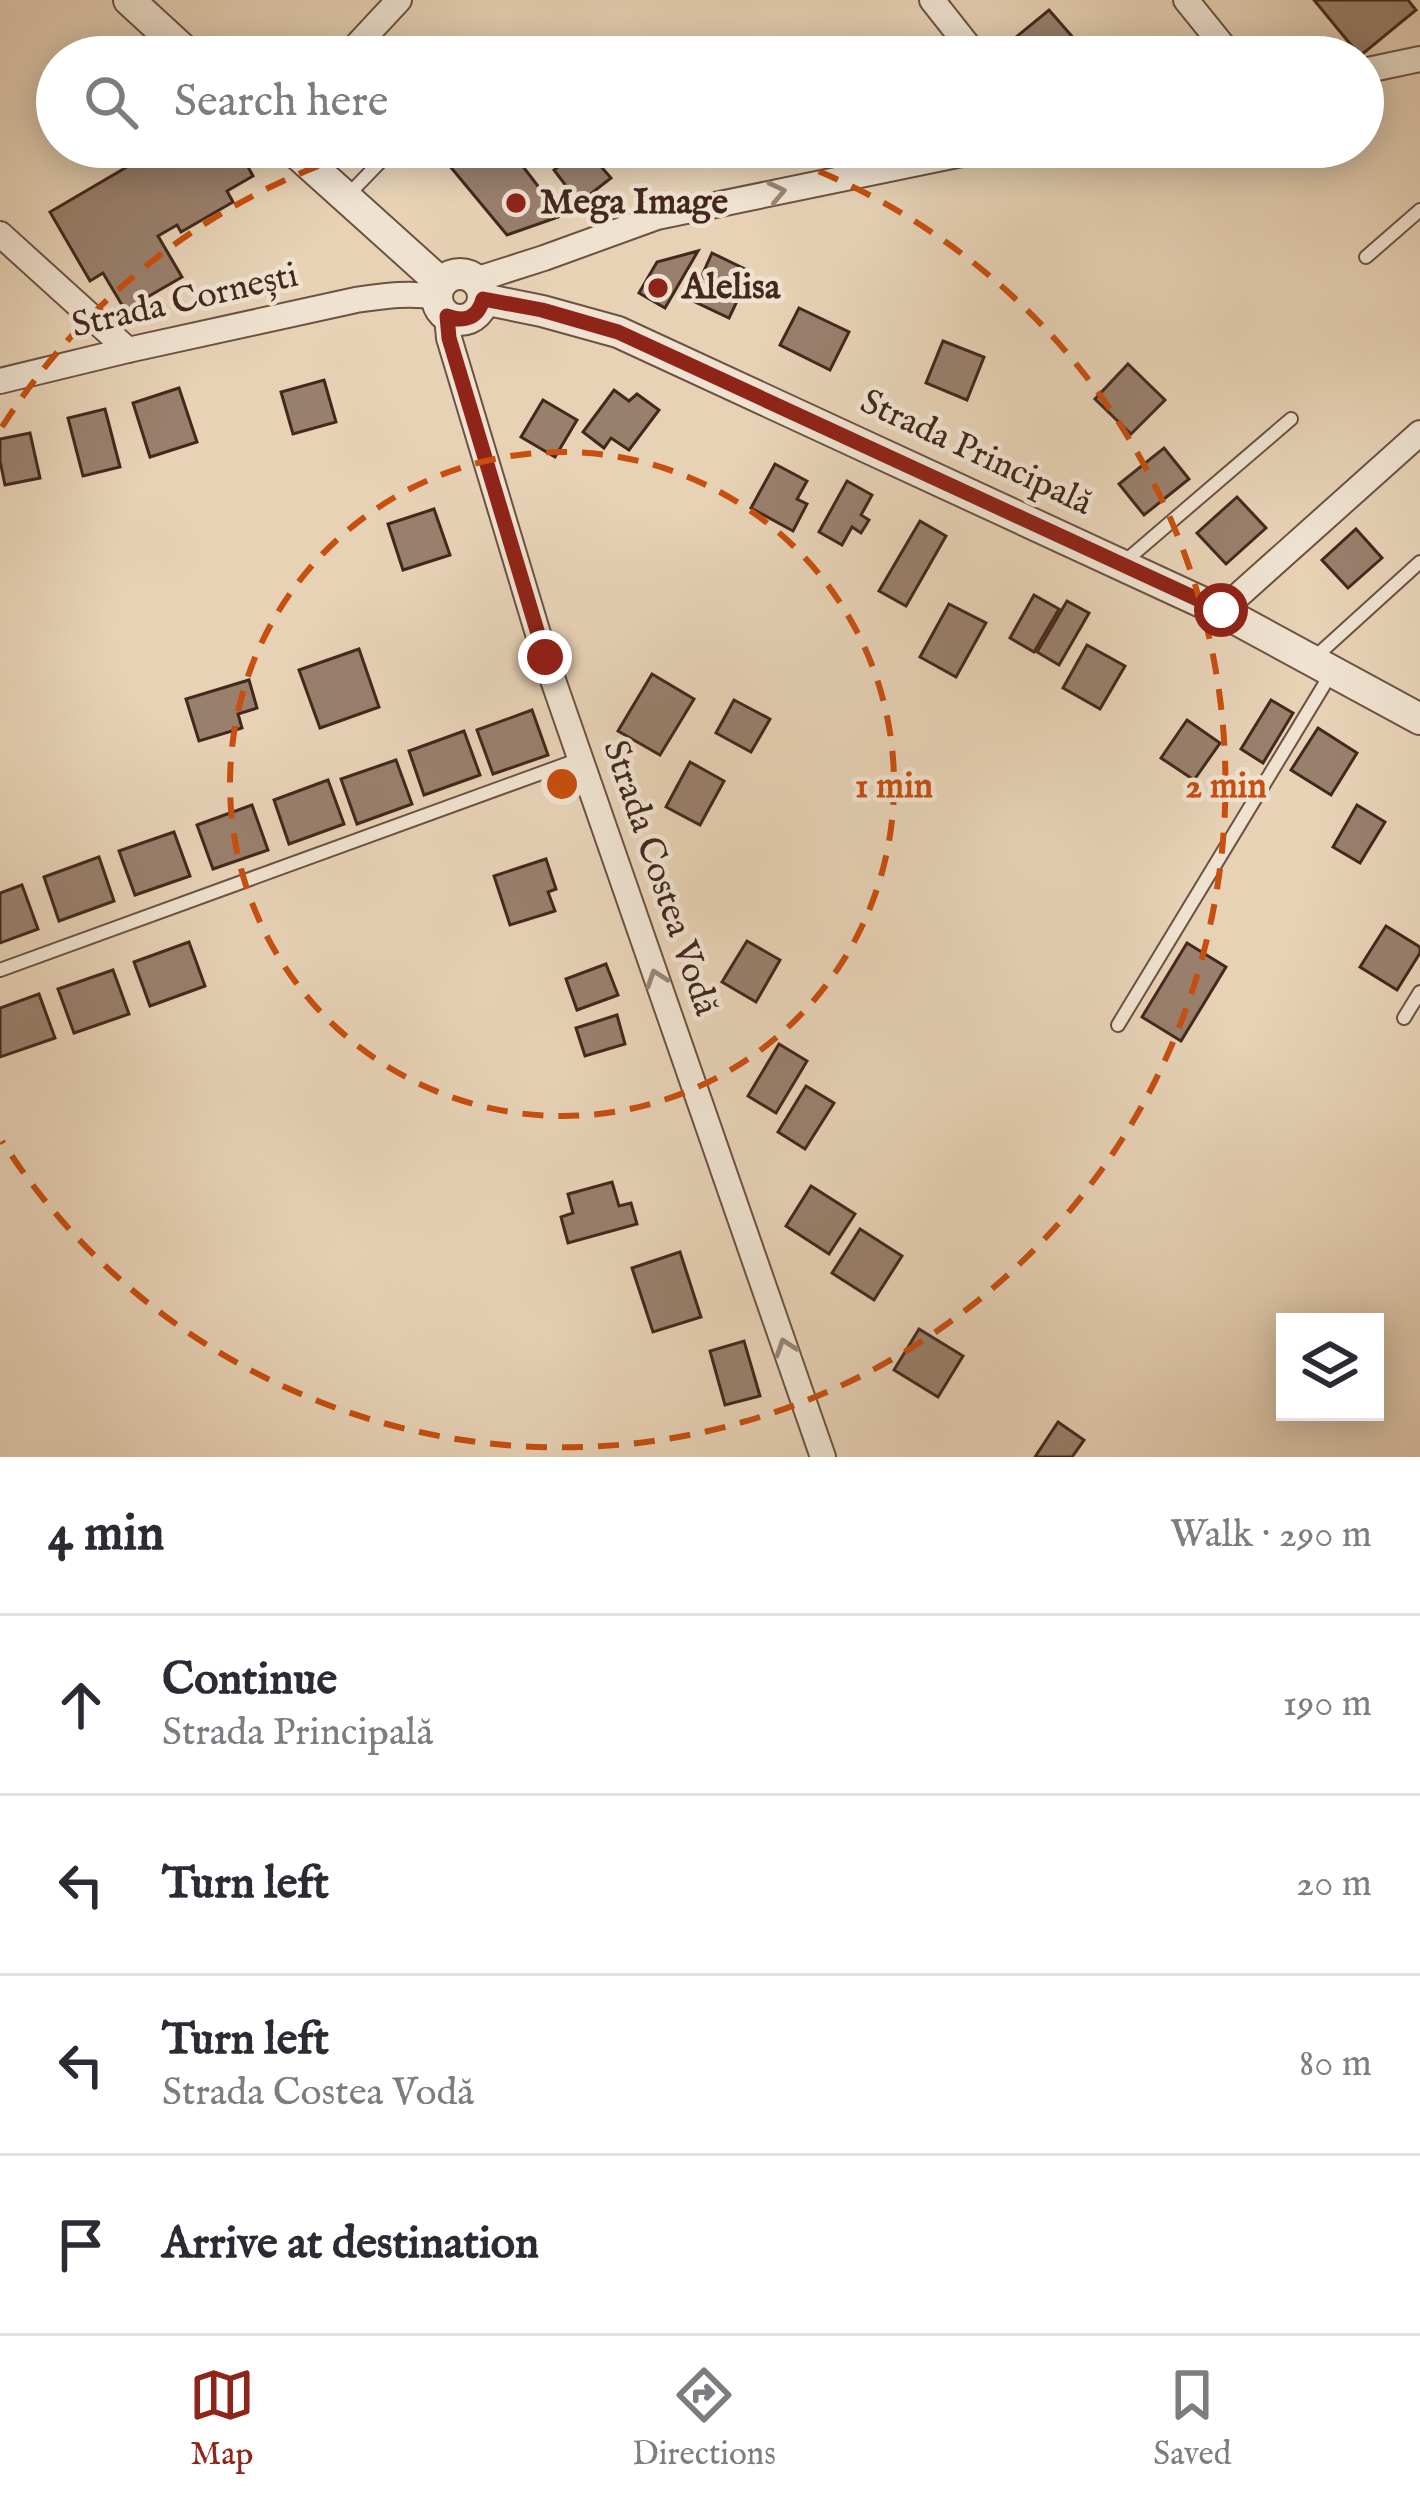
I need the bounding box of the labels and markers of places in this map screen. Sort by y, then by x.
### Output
place label: Mega Image [540,180,728,226]
marker: Mega Image [503,190,529,216]
place label: Alelisa [680,265,782,311]
marker: Alelisa [645,275,671,301]
centre of rings [541,763,583,805]

